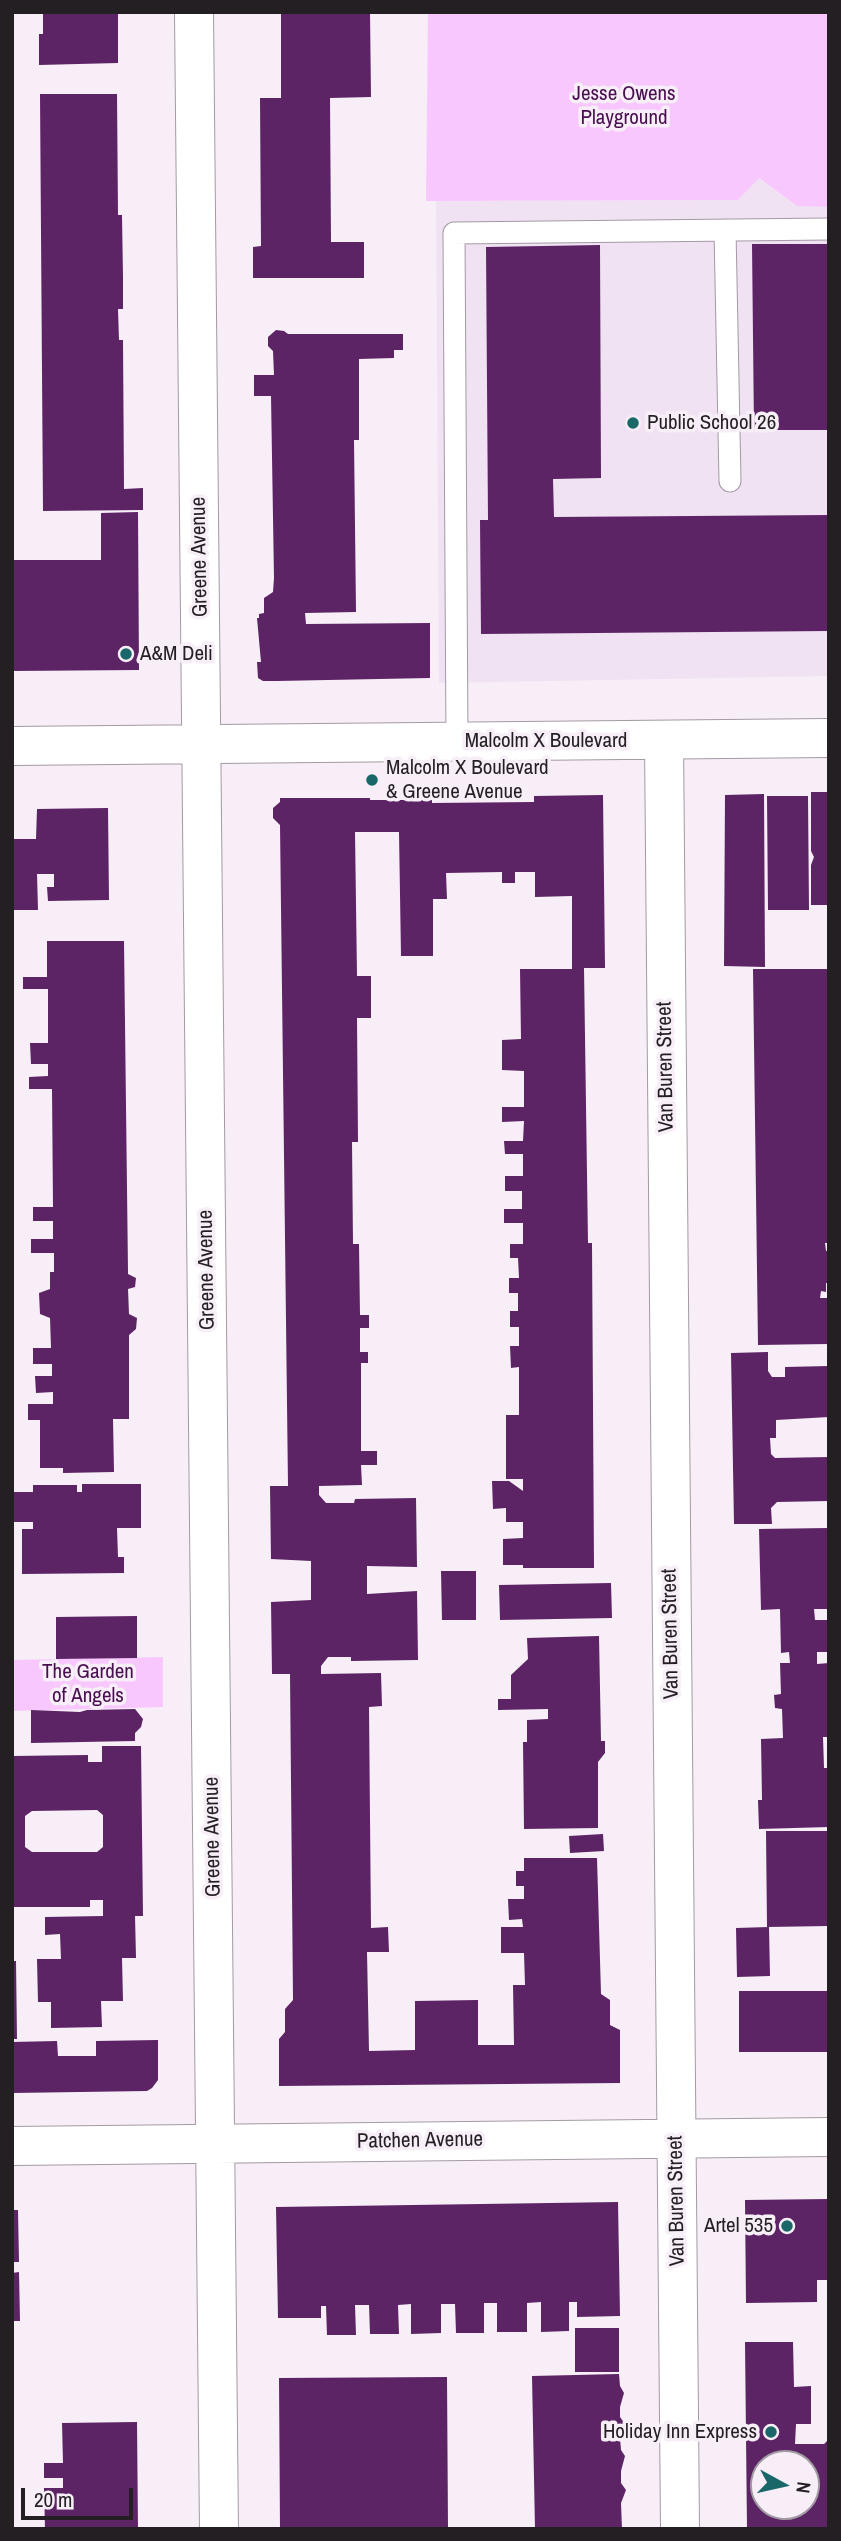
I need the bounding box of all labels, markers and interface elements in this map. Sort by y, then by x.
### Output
park label: Jesse Owens Playground [572,81,676,131]
place label: Public School 26 [647,410,776,436]
marker: Public School 26 [625,415,641,431]
street label: Greene Avenue [186,497,214,617]
place label: A&M Deli [140,641,213,667]
marker: A&M Deli [118,646,134,662]
street label: Malcolm X Boulevard [465,728,627,754]
place label: Malcolm X Boulevard & Greene Avenue [386,755,549,805]
marker: Malcolm X Boulevard & Greene Avenue [364,772,380,788]
street label: Van Buren Street [652,1001,680,1133]
street label: Greene Avenue [193,1210,221,1330]
street label: Van Buren Street [657,1568,685,1700]
park label: The Garden of Angels [42,1659,134,1709]
street label: Greene Avenue [199,1777,227,1897]
street label: Patchen Avenue [357,2127,483,2155]
street label: Van Buren Street [663,2135,691,2267]
place label: Artel 535 [704,2213,773,2239]
marker: Artel 535 [779,2218,795,2234]
place label: Holiday Inn Express [603,2419,757,2445]
marker: Holiday Inn Express [763,2424,779,2440]
north arrow [750,2450,820,2520]
scale bar [24,2474,136,2518]
text: N [790,2480,817,2495]
text: 20 m [34,2485,72,2514]

